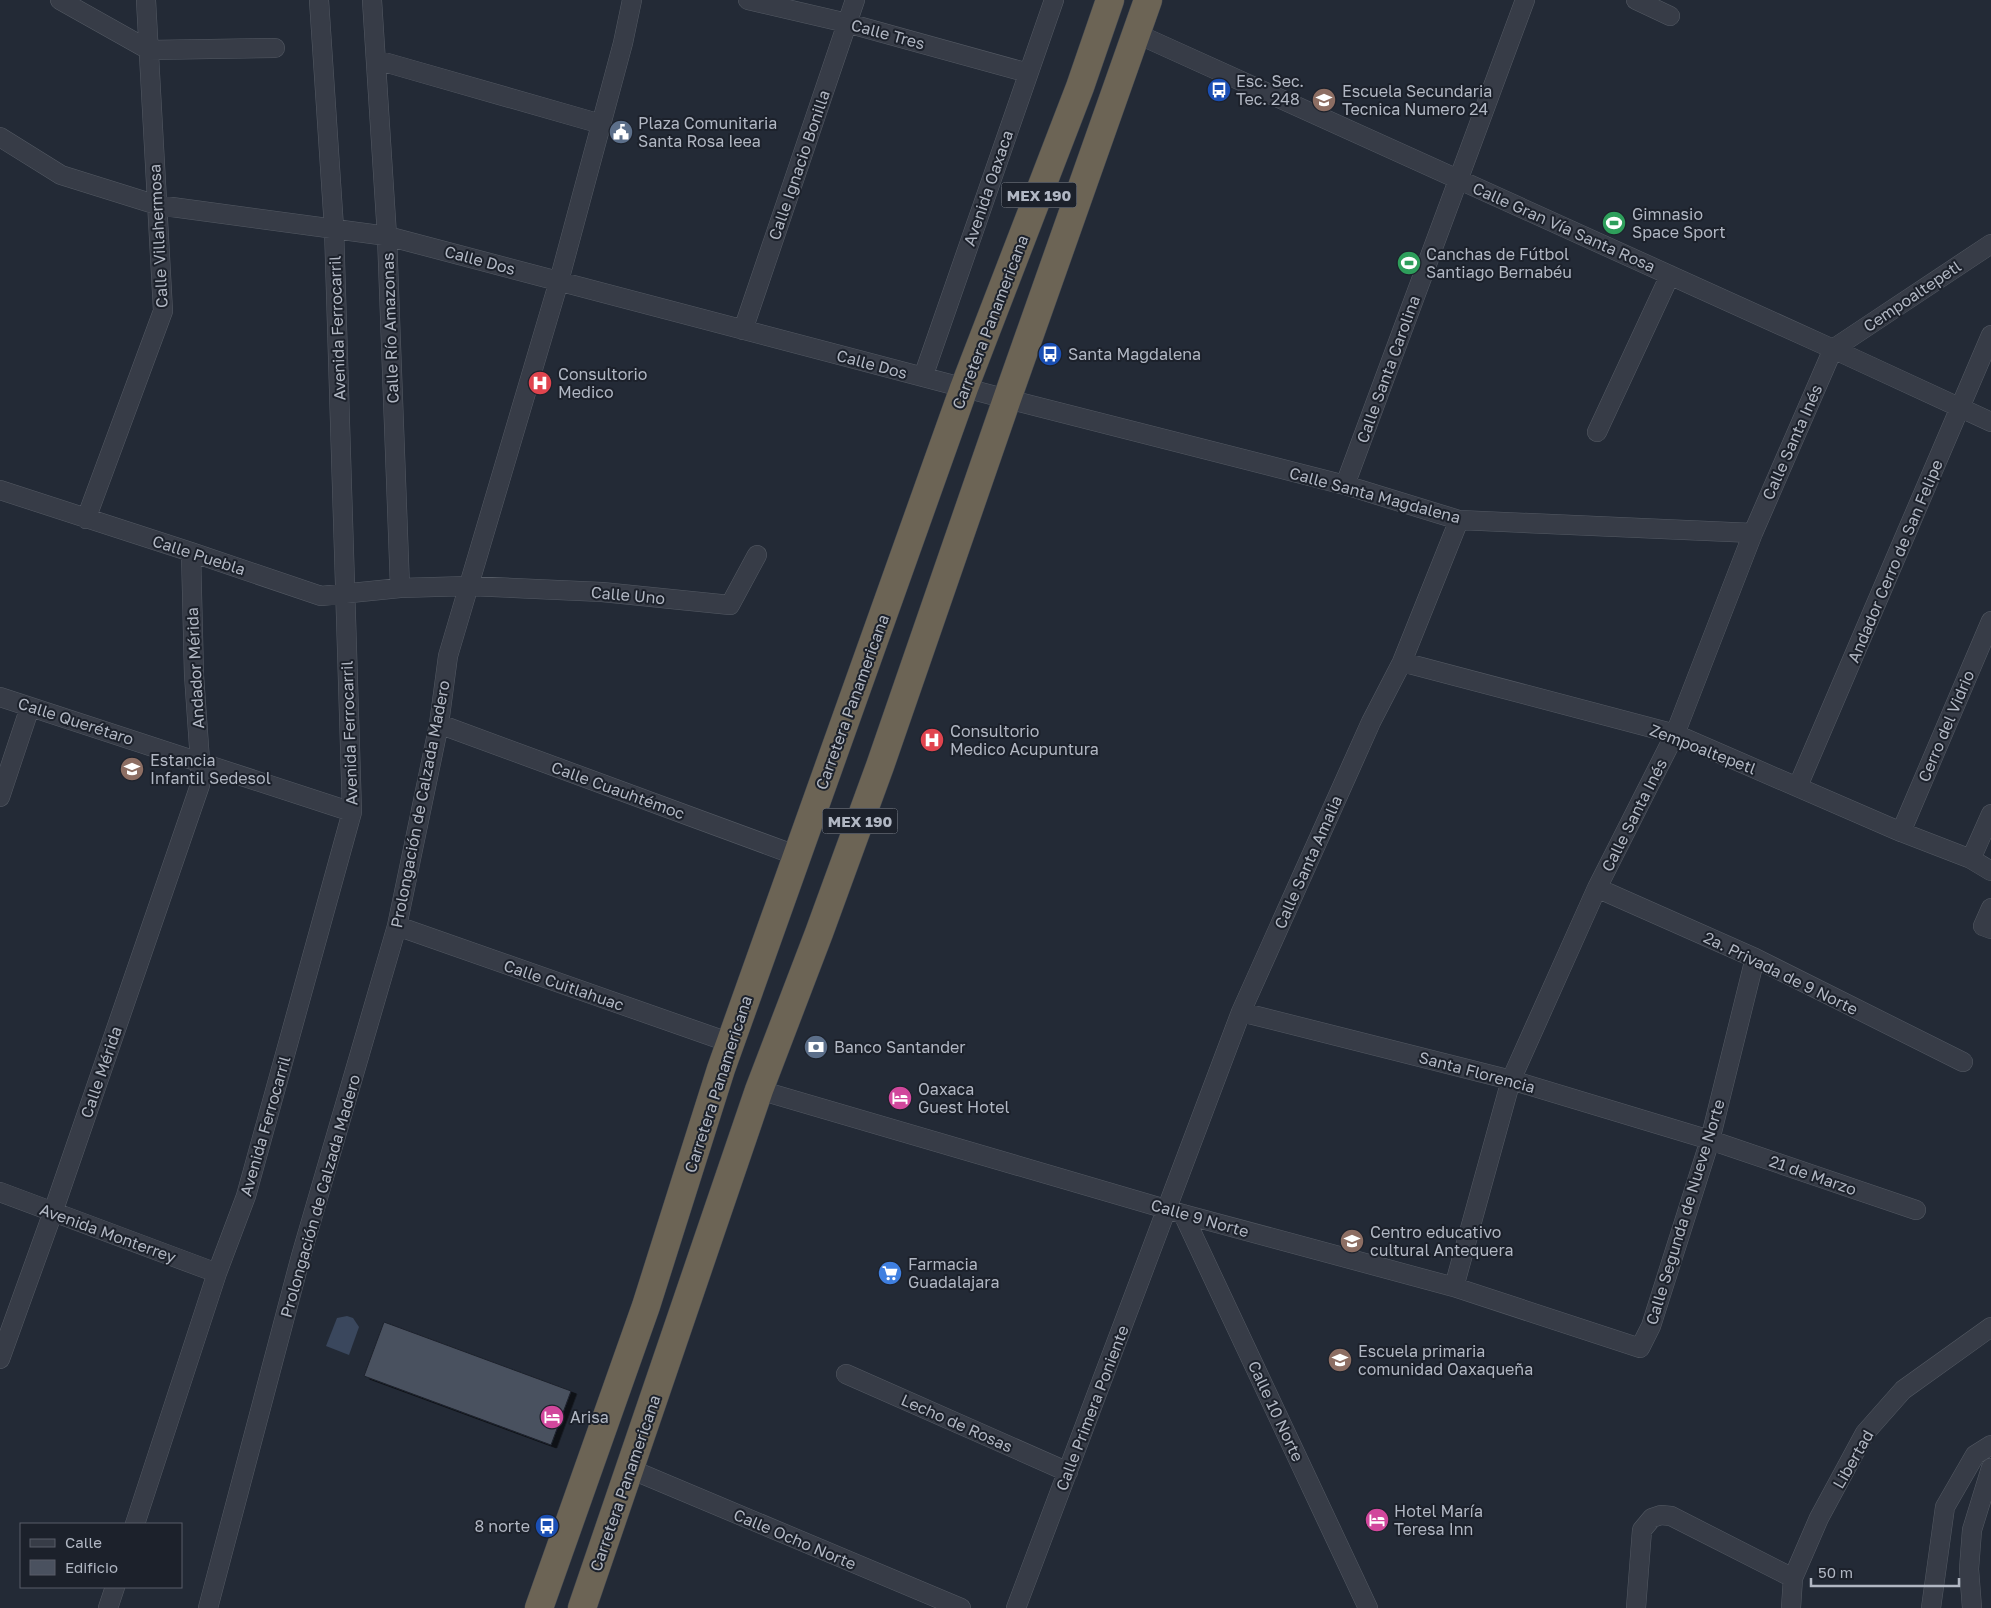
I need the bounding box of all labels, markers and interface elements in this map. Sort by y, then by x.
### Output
street label: Calle Tres [849,15,927,53]
place label: Esc. Sec. Tec. 248 [1236,71,1304,109]
bus stop icon: Esc. Sec. Tec. 248 [1206,77,1232,103]
place label: Escuela Secundaria Tecnica Numero 24 [1342,81,1492,119]
street label: Calle Ignacio Bonilla [764,87,834,243]
school or university icon: Escuela Secundaria Tecnica Numero 24 [1311,87,1337,113]
place label: Plaza Comunitaria Santa Rosa Ieea [638,113,777,151]
public building icon: Plaza Comunitaria Santa Rosa Ieea [608,119,634,145]
street label: Avenida Oaxaca [959,128,1017,248]
street label: Calle Villahermosa [144,163,172,309]
street label: Calle Gran Vía Santa Rosa [1470,178,1658,276]
road number: MEX 190 [1002,182,1076,208]
place label: Gimnasio Space Sport [1632,204,1726,242]
sports icon: Gimnasio Space Sport [1601,210,1627,236]
street label: Carretera Panamericana [947,232,1033,412]
street label: Calle Dos [442,241,518,279]
place label: Canchas de Fútbol Santiago Bernabéu [1426,244,1572,282]
sports icon: Canchas de Fútbol Santiago Bernabéu [1396,250,1422,276]
street label: Calle Río Amazonas [377,252,403,404]
street label: Avenida Ferrocarril [324,255,350,401]
street label: Cempoaltepetl [1859,256,1965,336]
street label: Calle Santa Carolina [1352,292,1424,446]
bus stop icon: Santa Magdalena [1037,341,1063,367]
place label: Santa Magdalena [1068,344,1201,364]
street label: Calle Dos [834,345,910,383]
place label: Consultorio Medico [558,364,647,402]
hospital icon: Consultorio Medico [527,370,553,396]
street label: Calle Santa Inés [1758,381,1826,503]
street label: Andador Cerro de San Felipe [1843,456,1947,666]
street label: Calle Santa Magdalena [1287,463,1463,527]
street label: Calle Puebla [150,531,248,579]
street label: Calle Uno [590,582,666,608]
street label: Andador Mérida [182,607,208,729]
street label: Carretera Panamericana [811,612,893,792]
street label: Avenida Ferrocarril [336,660,362,806]
street label: Cerro del Vidrio [1913,667,1979,785]
street label: Prolongación de Calzada Madero [386,678,454,930]
street label: Calle Querétaro [16,693,136,749]
street label: Zempoaltepetl [1647,720,1759,778]
place label: Consultorio Medico Acupuntura [950,721,1099,759]
hospital icon: Consultorio Medico Acupuntura [919,727,945,753]
place label: Estancia Infantil Sedesol [150,750,271,788]
street label: Calle Santa Inés [1597,755,1671,875]
school or university icon: Estancia Infantil Sedesol [119,756,145,782]
street label: Calle Cuauhtémoc [549,757,688,824]
street label: Calle Santa Amalia [1270,792,1346,932]
road number: MEX 190 [822,808,898,834]
street label: 2a. Privada de 9 Norte [1701,927,1861,1019]
street label: Calle Cuitlahuac [501,955,627,1015]
street label: Carretera Panamericana [680,993,756,1175]
street label: Calle Mérida [76,1023,126,1121]
bank icon: Banco Santander [803,1034,829,1060]
place label: Banco Santander [834,1037,966,1057]
street label: Santa Florencia [1417,1047,1537,1097]
street label: Avenida Ferrocarril [235,1054,295,1198]
street label: Prolongación de Calzada Madero [276,1072,364,1320]
place label: Oaxaca Guest Hotel [918,1079,1010,1117]
hotel icon: Oaxaca Guest Hotel [887,1085,913,1111]
street label: Calle Segunda de Nueve Norte [1641,1097,1729,1327]
street label: 21 de Marzo [1767,1151,1859,1199]
street label: Calle 9 Norte [1149,1194,1251,1242]
street label: Avenida Monterrey [37,1199,179,1267]
place label: Centro educativo cultural Antequera [1370,1222,1514,1260]
school or university icon: Centro educativo cultural Antequera [1339,1228,1365,1254]
place label: Farmacia Guadalajara [908,1254,1000,1292]
supermarket icon: Farmacia Guadalajara [877,1260,903,1286]
street label: Calle Primera Poniente [1051,1322,1133,1494]
place label: Escuela primaria comunidad Oaxaqueña [1358,1341,1533,1379]
school or university icon: Escuela primaria comunidad Oaxaqueña [1327,1347,1353,1373]
street label: Calle 10 Norte [1244,1357,1308,1465]
street label: Lecho de Rosas [898,1389,1016,1457]
street label: Carretera Panamericana [585,1392,665,1574]
hotel icon: Arisa [539,1404,565,1430]
place label: Arisa [570,1407,609,1427]
street label: Libertad [1828,1426,1878,1492]
place label: Hotel María Teresa Inn [1394,1501,1483,1539]
street label: Calle Ocho Norte [731,1504,859,1574]
hotel icon: Hotel María Teresa Inn [1364,1507,1390,1533]
bus stop icon: 8 norte [534,1513,560,1539]
place label: 8 norte [475,1516,530,1536]
legend [20,1523,182,1588]
text: Calle [65,1533,102,1551]
scale bar [1811,1556,1958,1588]
text: Edificio [65,1558,118,1576]
text: 50 m [1818,1563,1853,1581]

